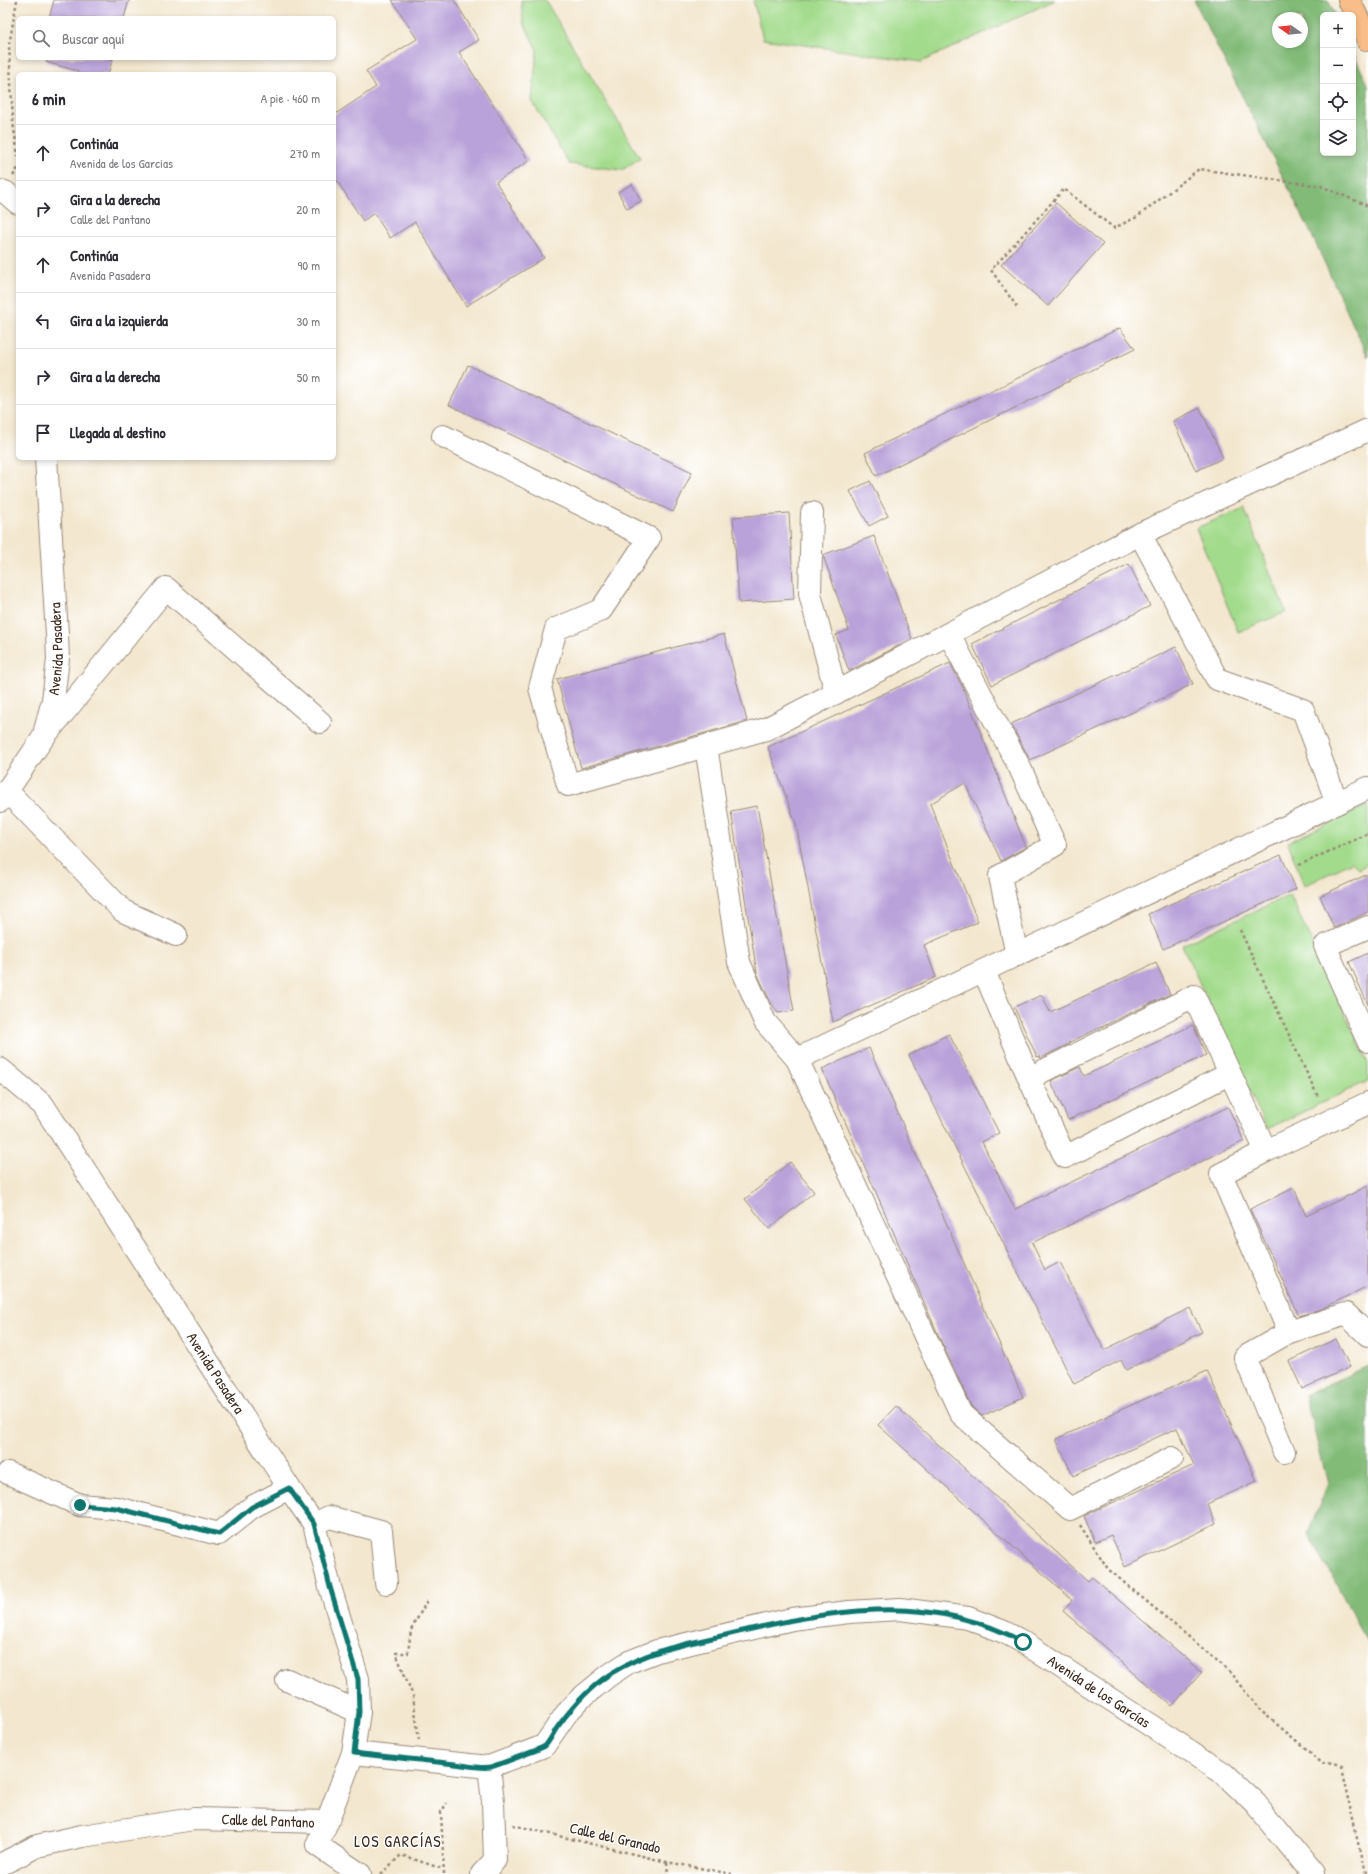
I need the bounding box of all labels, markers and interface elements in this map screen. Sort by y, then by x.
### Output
north arrow [1272,12,1308,48]
map controls [1320,12,1356,156]
button: + [1320,12,1356,48]
search box [16,16,336,60]
icon: search [30,27,52,49]
text: Buscar aquí [62,28,125,49]
button: − [1320,48,1356,84]
button: locate [1320,84,1356,120]
text: 6 min [32,87,66,110]
text: A pie · 460 m [261,89,320,107]
button: layers [1320,120,1356,156]
text: Continúa [70,133,118,154]
icon: ahead [32,142,54,164]
text: 270 m [290,144,320,162]
text: Avenida de los Garcías [70,154,173,172]
text: Gira a la derecha [70,189,160,210]
icon: right [32,198,54,220]
text: 20 m [296,200,320,218]
text: Calle del Pantano [70,210,151,228]
text: Continúa [70,245,118,266]
icon: ahead [32,254,54,276]
text: 90 m [298,256,320,274]
text: Avenida Pasadera [70,266,150,284]
icon: left [32,310,54,332]
text: Gira a la izquierda [70,310,168,331]
text: 30 m [297,312,320,330]
icon: right [32,366,54,388]
text: Gira a la derecha [70,366,160,387]
text: 50 m [297,368,320,386]
icon: arrive [32,422,54,444]
text: Llegada al destino [70,422,166,443]
street label: Avenida Pasadera [43,602,68,696]
street label: Avenida Pasadera [182,1328,250,1418]
route end [71,1496,89,1514]
route start [1014,1633,1032,1651]
street label: Avenida de los Garcías [1043,1650,1155,1733]
street label: Calle del Pantano [221,1808,315,1833]
street label: Calle del Granado [568,1817,663,1858]
district label: LOS GARCÍAS [354,1830,442,1852]

